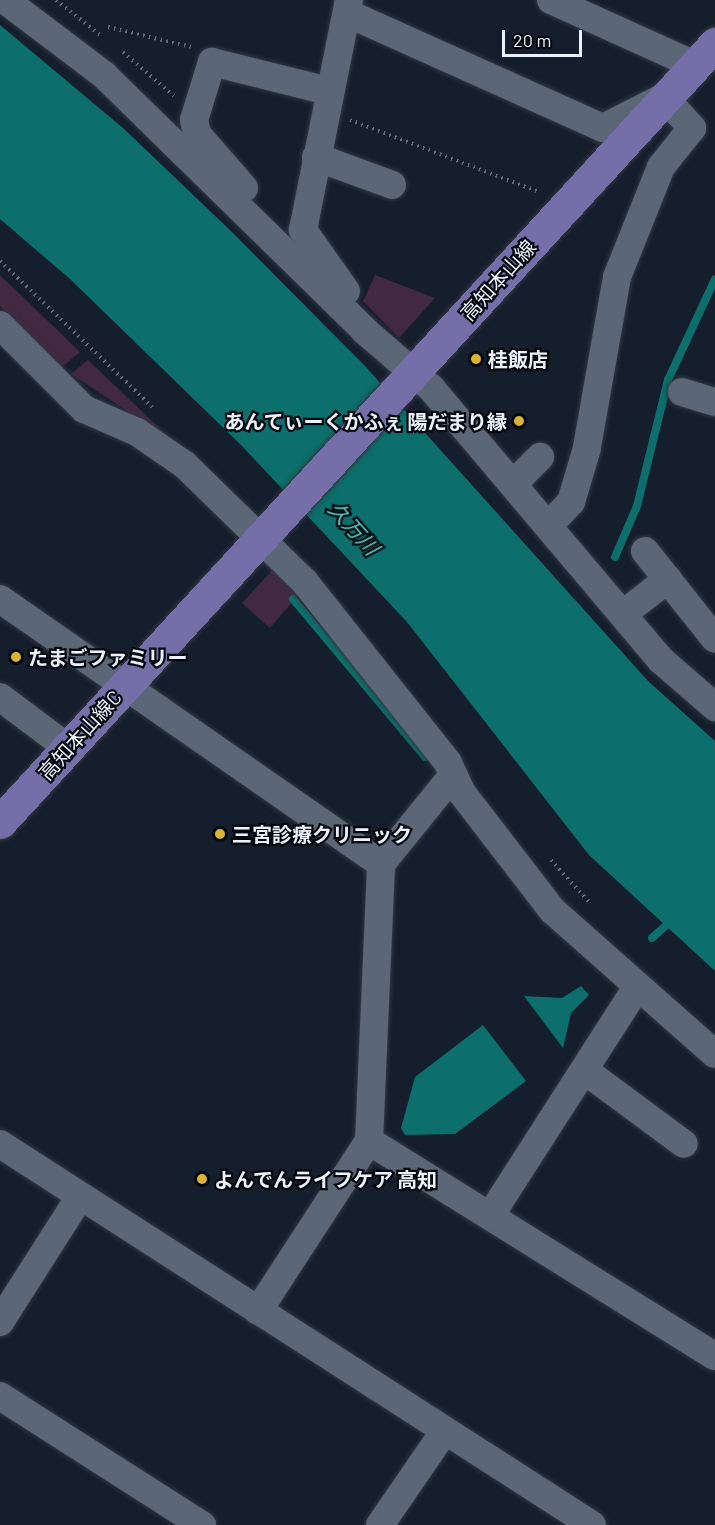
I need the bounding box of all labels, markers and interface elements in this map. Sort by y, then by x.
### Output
scale bar [505,18,584,56]
text: 20 m [513,29,551,51]
street label: 高知本山線 [456,235,540,325]
place label: 桂飯店 [488,347,548,371]
marker: 桂飯店 [469,352,483,366]
place label: あんてぃーくかふぇ 陽だまり縁 [223,409,507,433]
marker: あんてぃーくかふぇ 陽だまり縁 [512,414,526,428]
water label: 久万川 [324,496,384,560]
place label: たまごファミリー [28,645,188,669]
marker: たまごファミリー [9,650,23,664]
street label: 高知本山線C [34,685,126,785]
place label: 三宮診療クリニック [232,822,412,846]
marker: 三宮診療クリニック [213,827,227,841]
place label: よんでんライフケア 高知 [214,1167,438,1191]
marker: よんでんライフケア 高知 [195,1172,209,1186]

